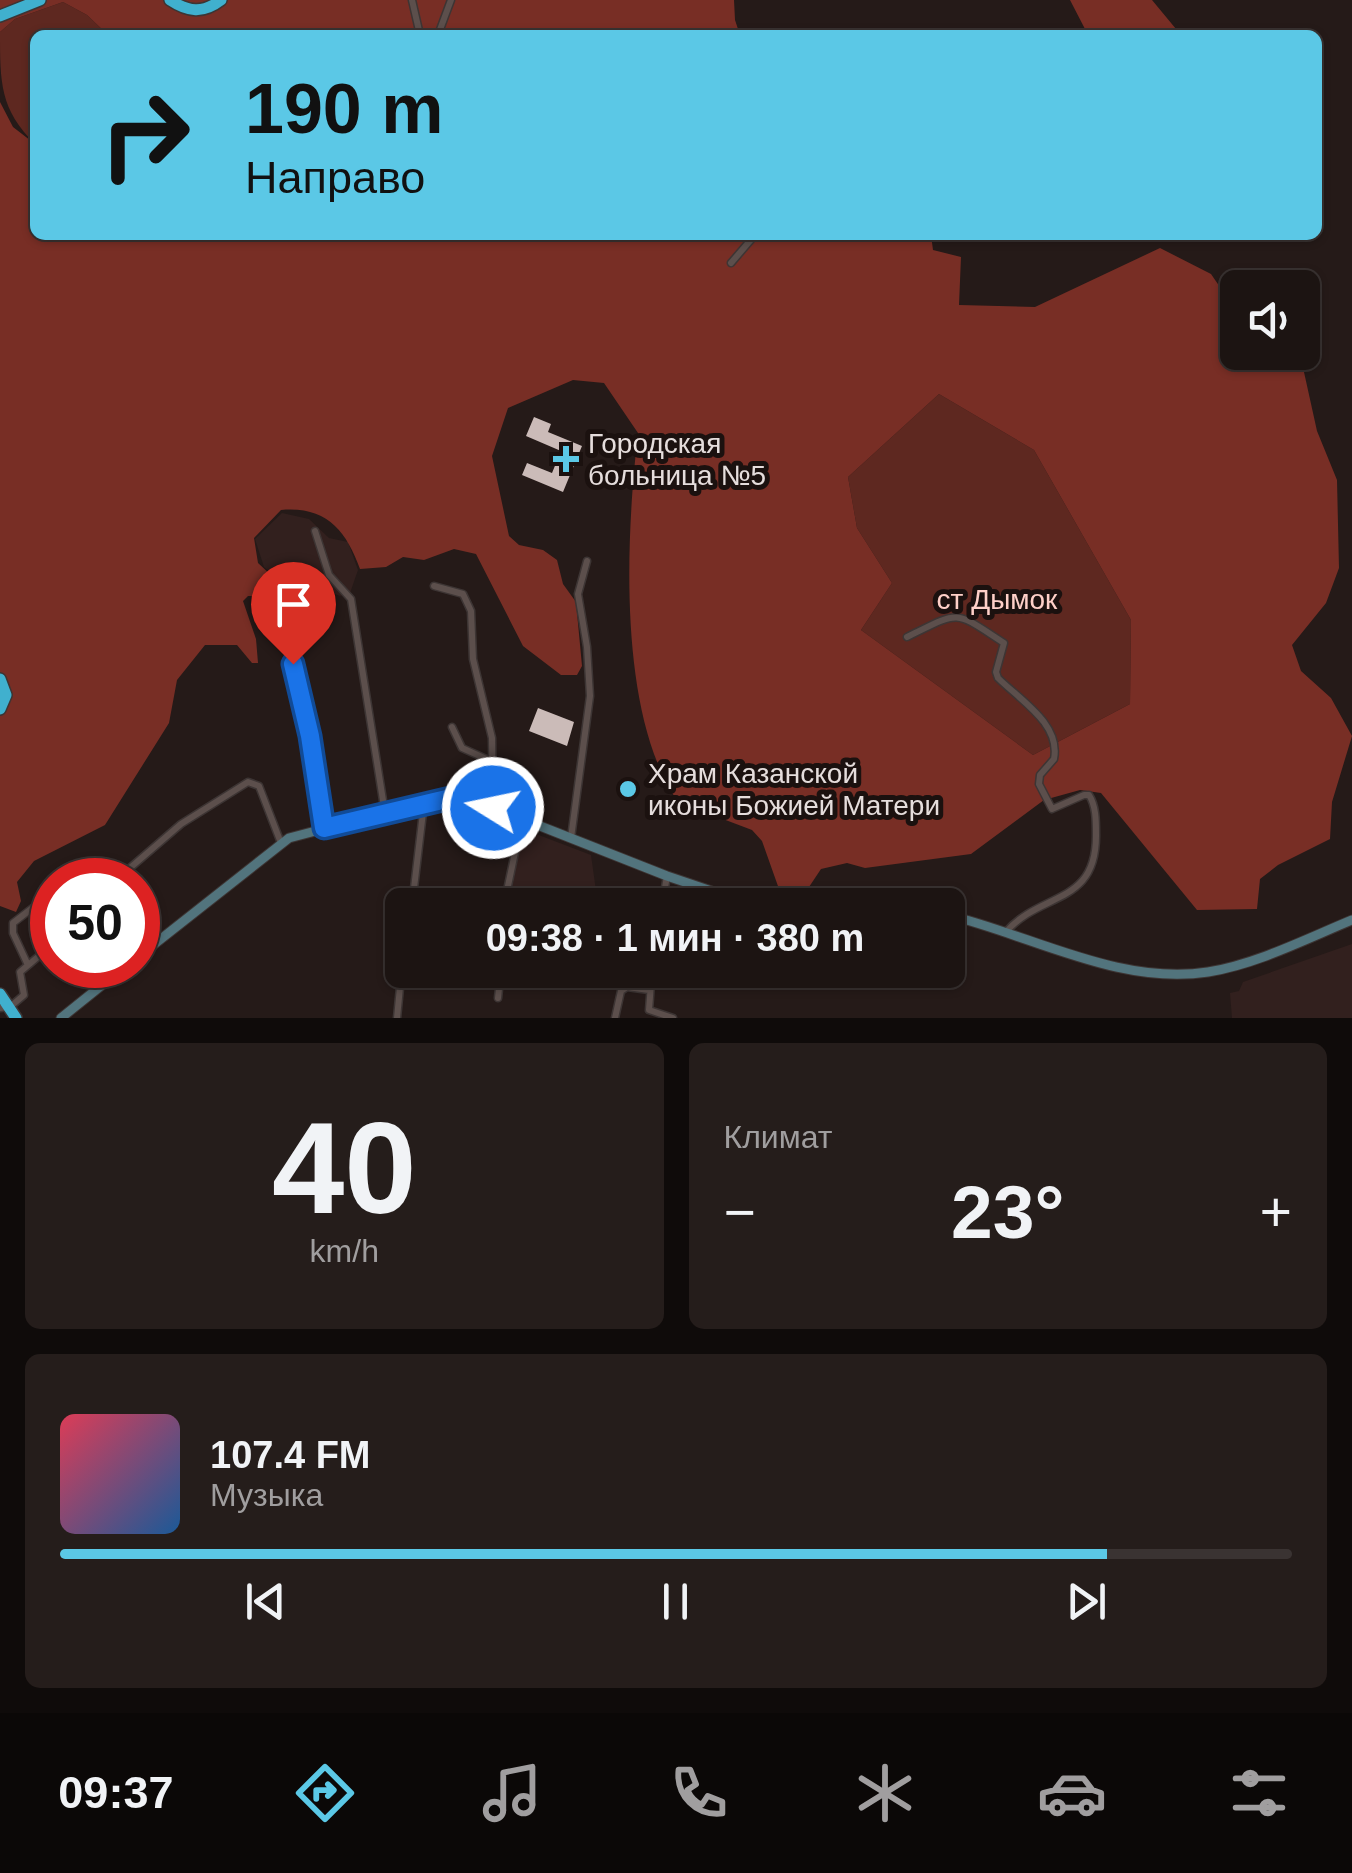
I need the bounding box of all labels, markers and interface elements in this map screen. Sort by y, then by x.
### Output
icon: right [80,70,210,200]
text: 190 m [245,70,443,148]
text: Направо [245,152,425,203]
map controls [1220,270,1320,370]
button: sound [1220,270,1320,370]
place label: Городская больница №5 [588,428,766,491]
marker: Городская больница №5 [553,446,579,472]
pin [251,562,336,665]
icon: arrive [266,577,321,632]
park label: ст Дымок [937,584,1058,615]
position arrow [441,756,545,860]
place label: Храм Казанской иконы Божией Матери [648,758,940,821]
marker: Храм Казанской иконы Божией Матери [617,778,639,800]
speed limit sign: 50 [30,858,160,988]
text: 09:38 · 1 мин · 380 m [486,917,864,959]
text: 40 [272,1095,417,1241]
text: Климат [724,1119,832,1155]
text: 23° [951,1170,1064,1254]
text: − [724,1181,756,1243]
text: + [1260,1181,1292,1243]
text: km/h [310,1233,379,1269]
text: 107.4 FM [210,1434,371,1476]
text: Музыка [210,1477,323,1513]
icon: previous [238,1574,293,1629]
icon: pause [648,1574,703,1629]
icon: next [1059,1574,1114,1629]
icon: directions [290,1758,360,1828]
icon: music [477,1758,547,1828]
icon: phone [664,1758,734,1828]
icon: climate [850,1758,920,1828]
icon: car [1037,1758,1107,1828]
icon: filters [1224,1758,1294,1828]
text: 09:37 [58,1767,173,1818]

